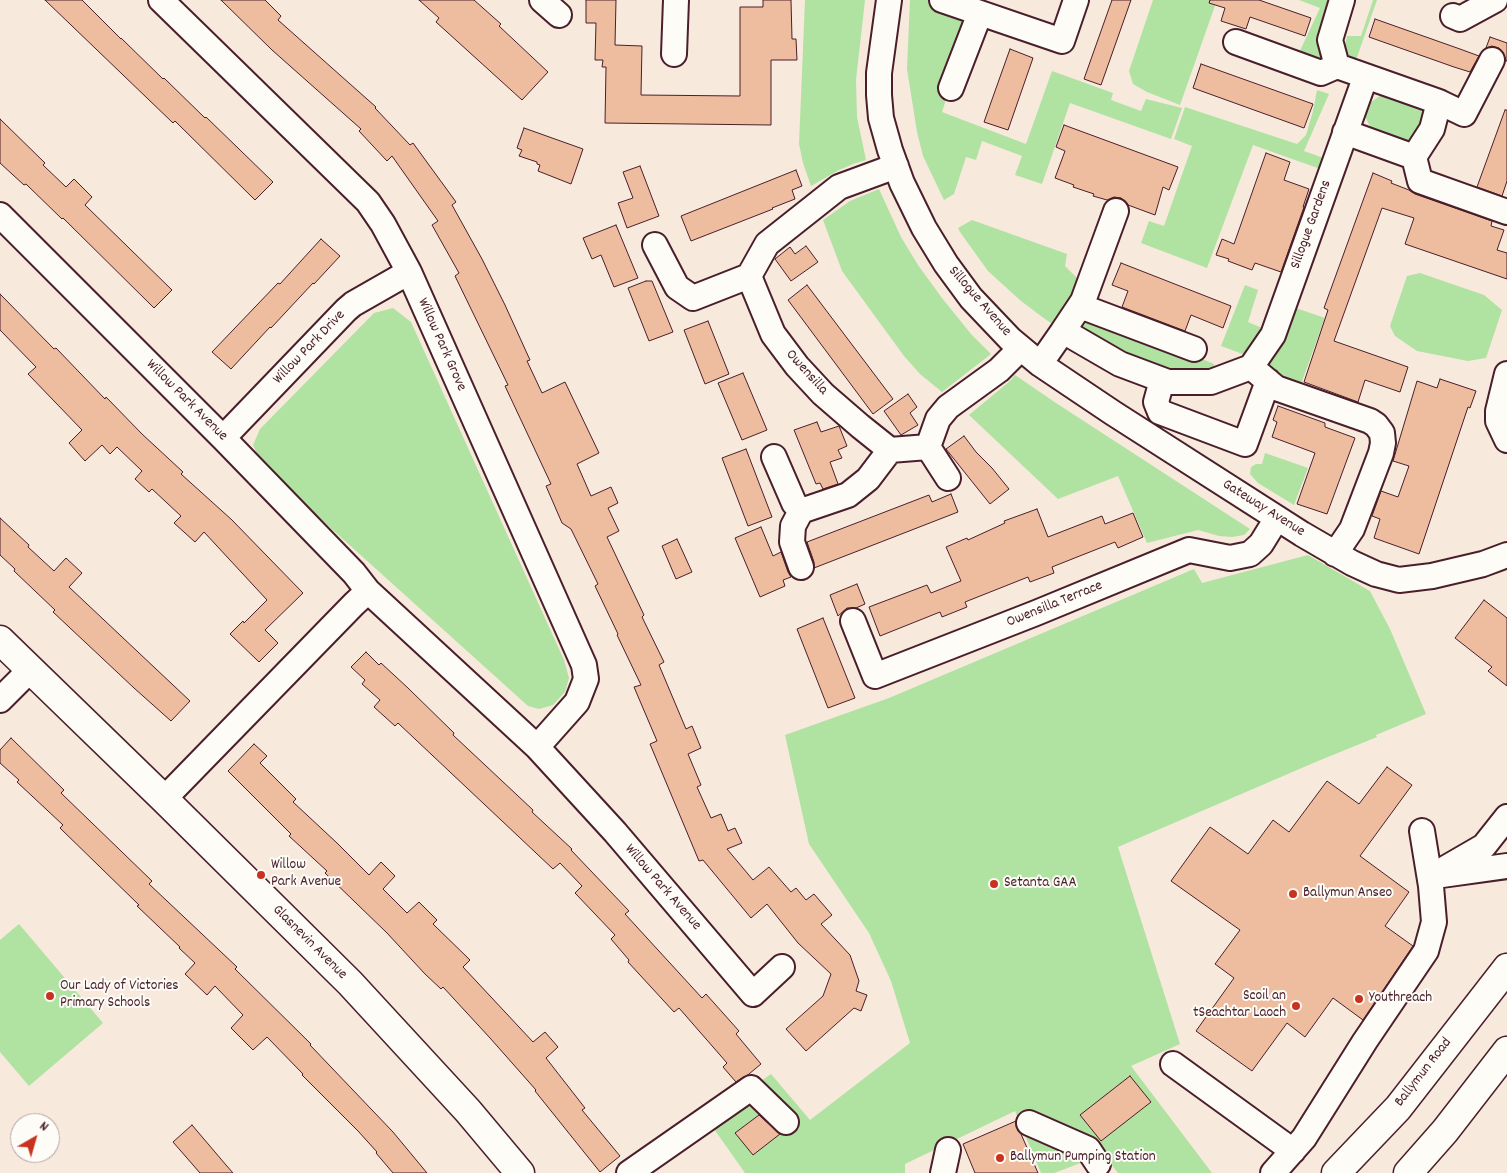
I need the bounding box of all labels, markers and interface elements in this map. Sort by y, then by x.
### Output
street label: Sillogue Gardens [1288,178,1336,272]
street label: Sillogue Avenue [944,263,1014,341]
street label: Willow Park Grove [412,296,470,394]
street label: Willow Park Drive [270,307,350,389]
street label: Owensilla [781,347,831,399]
street label: Willow Park Avenue [141,356,231,446]
street label: Gateway Avenue [1218,476,1308,542]
street label: Owensilla Terrace [1004,578,1106,632]
street label: Willow Park Avenue [620,841,704,935]
place label: Willow Park Avenue [271,857,341,892]
marker: Willow Park Avenue [255,869,267,881]
place label: Setanta GAA [1004,875,1077,893]
marker: Setanta GAA [988,878,1000,890]
place label: Ballymun Anseo [1303,885,1392,903]
marker: Ballymun Anseo [1287,888,1299,900]
street label: Glasnevin Avenue [268,902,350,984]
place label: Our Lady of Victories Primary Schools [60,978,179,1013]
place label: Scoil an tSeachtar Laoch [1193,988,1286,1023]
marker: Our Lady of Victories Primary Schools [44,990,56,1002]
place label: Youthreach [1369,990,1432,1008]
marker: Youthreach [1353,993,1365,1005]
marker: Scoil an tSeachtar Laoch [1290,1000,1302,1012]
street label: Ballymun Road [1391,1035,1457,1111]
north arrow [10,1113,60,1163]
text: N [35,1117,52,1137]
place label: Ballymun Pumping Station [1010,1149,1156,1167]
marker: Ballymun Pumping Station [994,1152,1006,1164]

